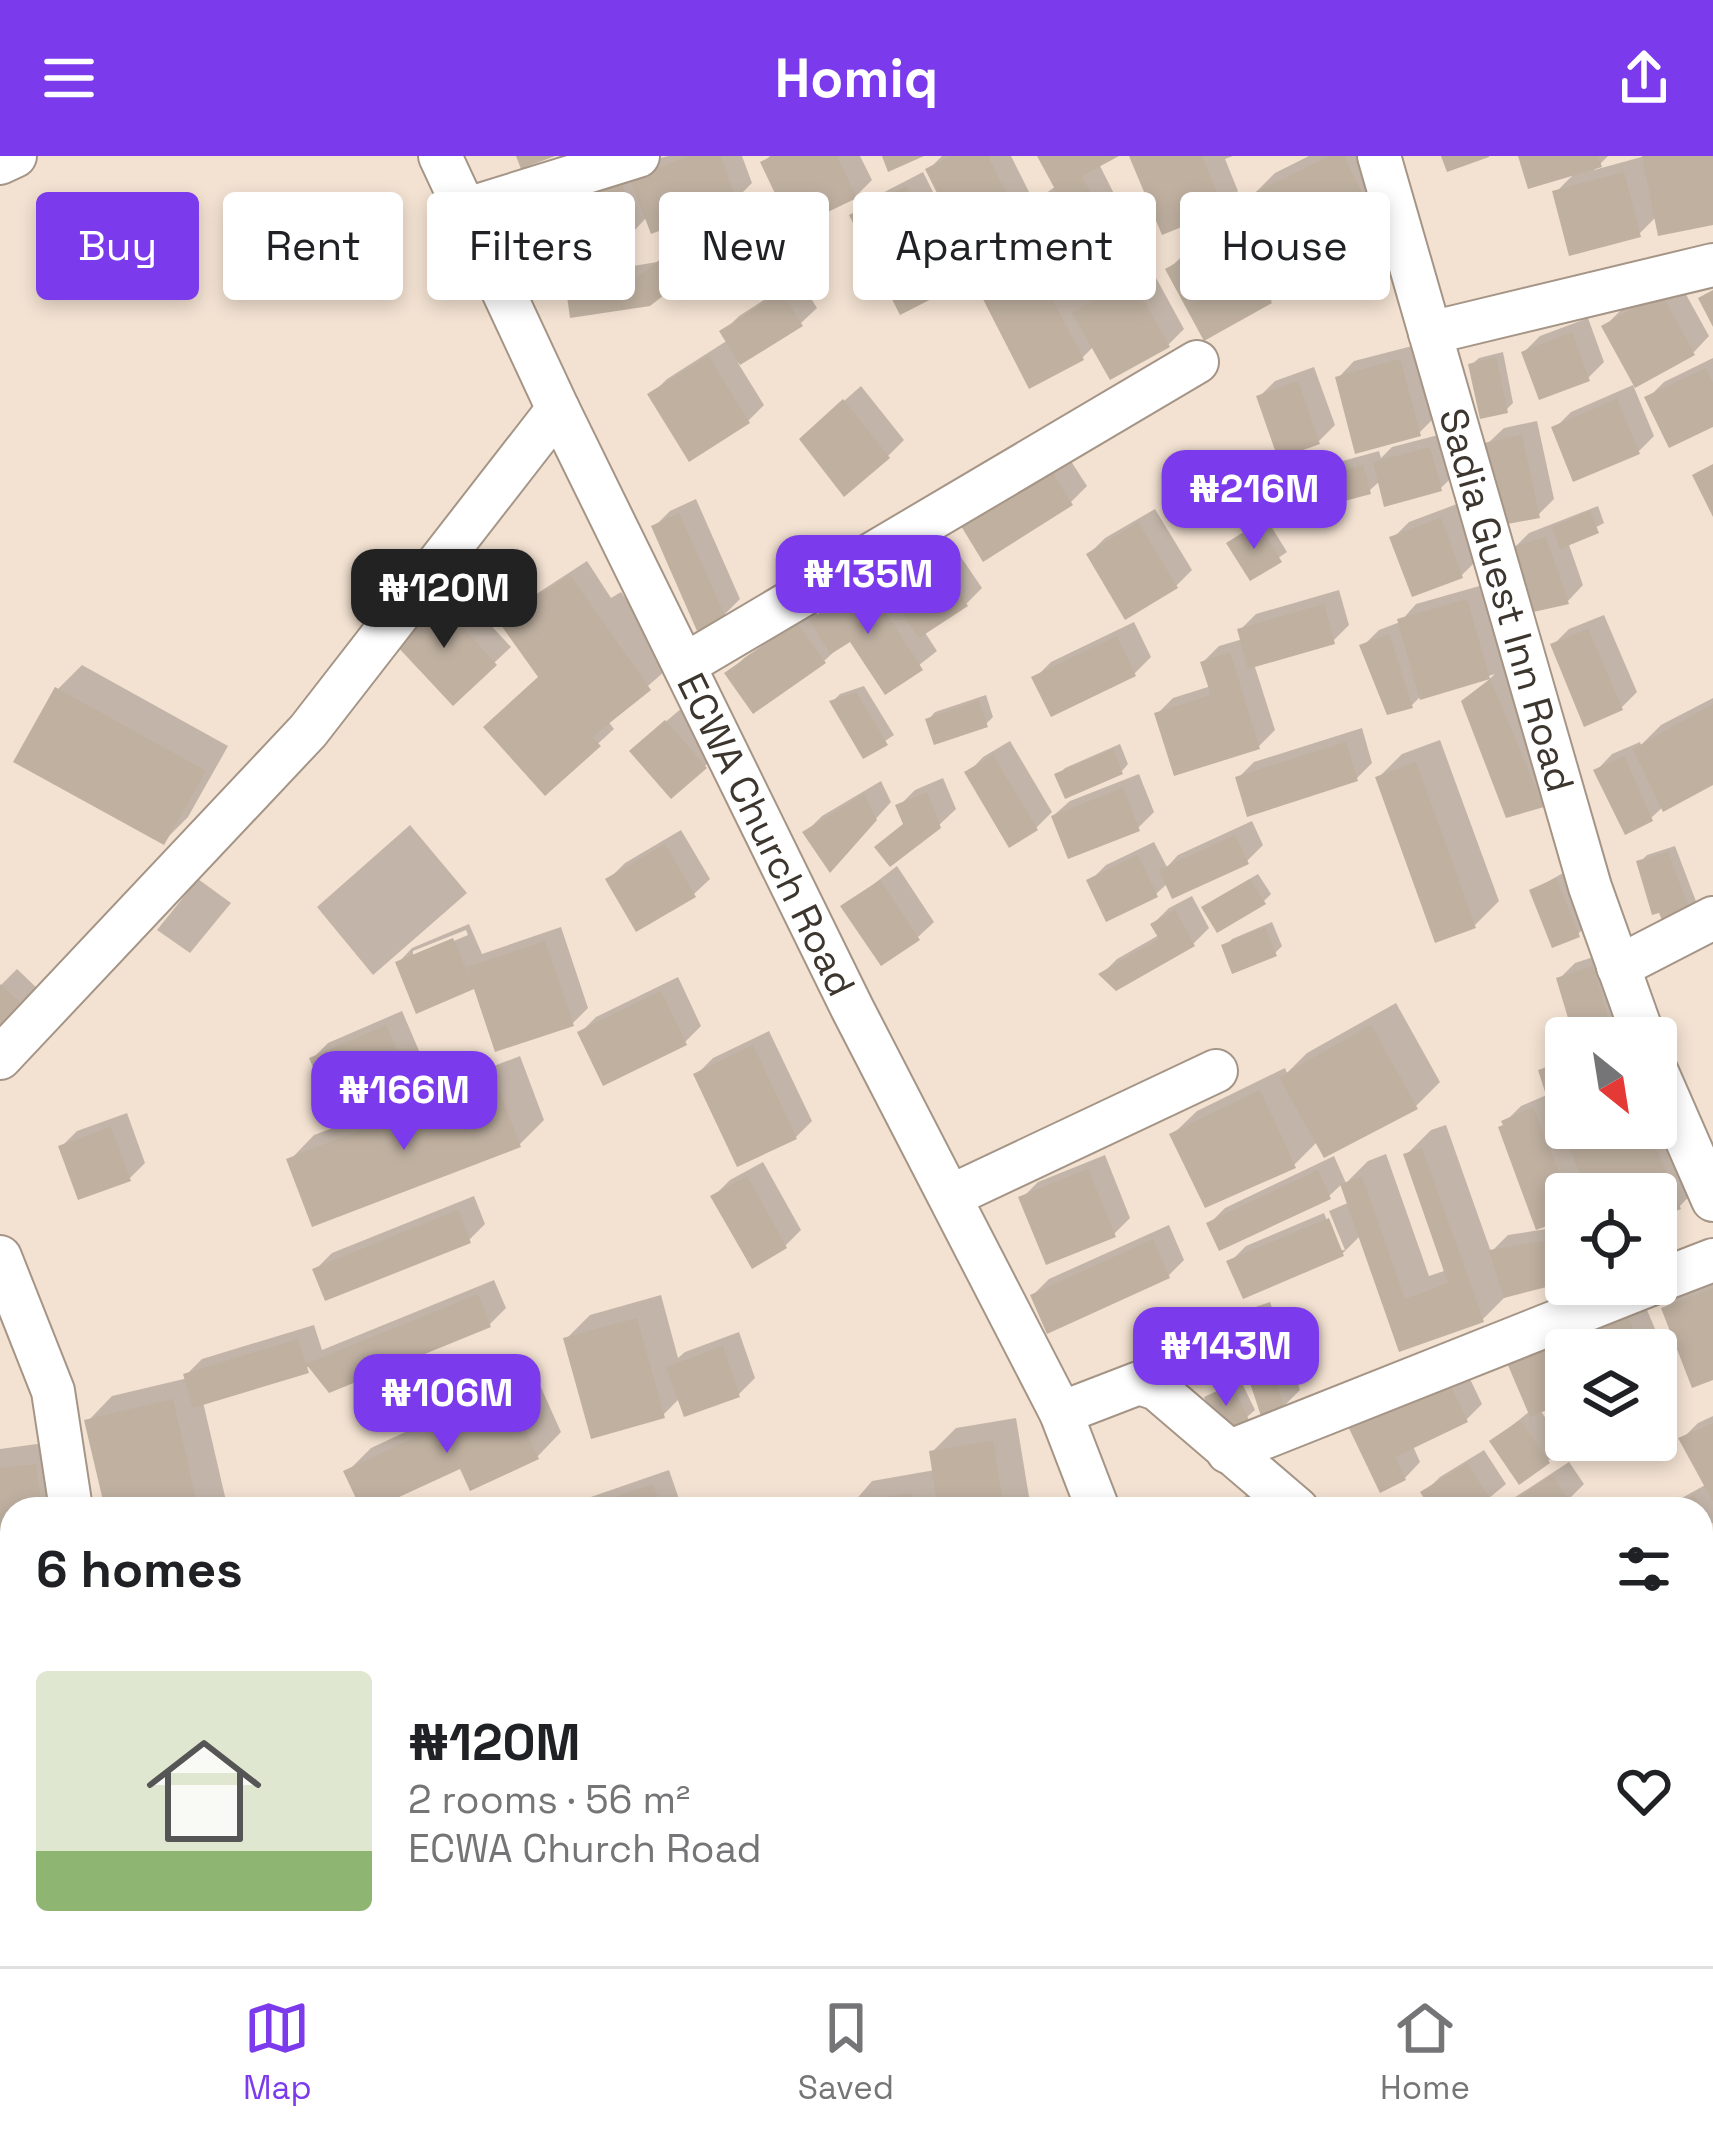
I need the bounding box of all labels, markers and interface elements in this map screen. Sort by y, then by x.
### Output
text: Homiq [775,44,938,113]
icon: menu [36,45,102,111]
icon: share [1611,45,1677,111]
chip: Buy [36,192,199,300]
chip: Rent [223,192,403,300]
chip: Filters [427,192,635,300]
chip: New [659,192,829,300]
chip: Apartment [853,192,1156,300]
chip: House [1180,192,1390,300]
street label: Sadia Guest Inn Road [1429,402,1586,797]
pin: ₦216M [1170,450,1338,552]
text: ₦216M [1189,464,1319,513]
pin: ₦135M [784,535,952,637]
pin: ₦120M [360,549,528,651]
text: ₦135M [803,549,933,598]
text: ₦120M [378,563,510,612]
street label: ECWA Church Road [667,665,867,1004]
north arrow [1545,1017,1677,1149]
map controls [1545,1017,1677,1461]
pin: ₦166M [320,1051,488,1153]
text: ₦166M [338,1065,470,1114]
button: locate [1545,1173,1677,1305]
pin: ₦143M [1142,1307,1310,1409]
text: ₦143M [1160,1321,1292,1370]
button: layers [1545,1329,1677,1461]
pin: ₦106M [363,1354,531,1456]
text: ₦106M [381,1368,513,1417]
icon: filters [1611,1536,1677,1602]
text: 6 homes [36,1537,243,1602]
text: ₦120M [408,1710,580,1775]
icon: home [132,1719,276,1863]
icon: heart [1611,1758,1677,1824]
text: 2 rooms · 56 m² [408,1775,690,1824]
text: ECWA Church Road [408,1824,762,1873]
tab: Map [243,1995,312,2109]
tab: Saved [798,1995,894,2109]
tab: Home [1380,1995,1470,2109]

